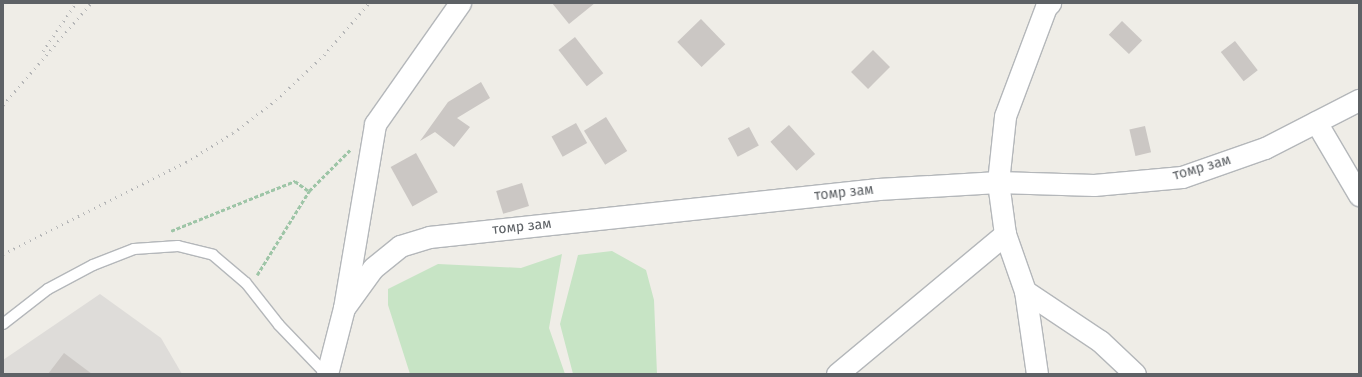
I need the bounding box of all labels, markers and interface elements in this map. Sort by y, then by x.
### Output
street label: томр зам [1171,152,1233,184]
street label: томр зам [814,182,874,204]
street label: томр зам [492,216,552,238]

